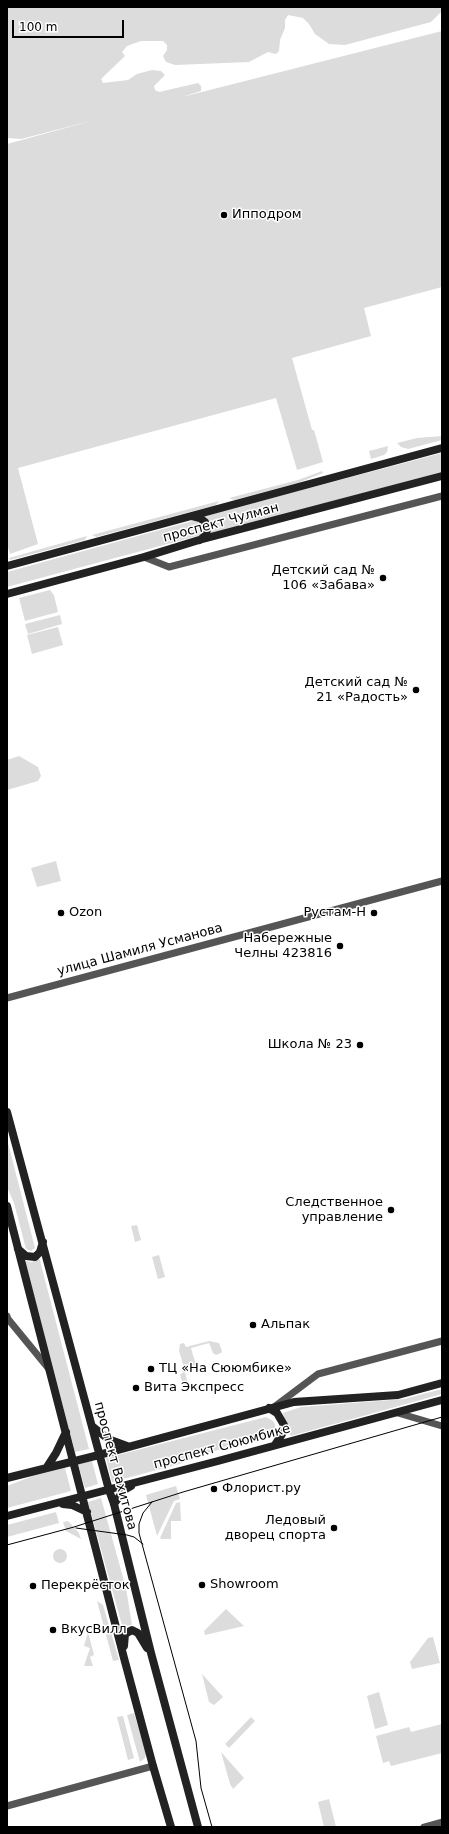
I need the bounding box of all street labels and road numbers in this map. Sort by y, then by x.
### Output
street label: проспект Чулман [161,500,281,546]
street label: улица Шамиля Усманова [56,920,224,980]
street label: проспект Вахитова [90,1400,140,1532]
street label: проспект Сююмбике [152,1421,292,1473]

